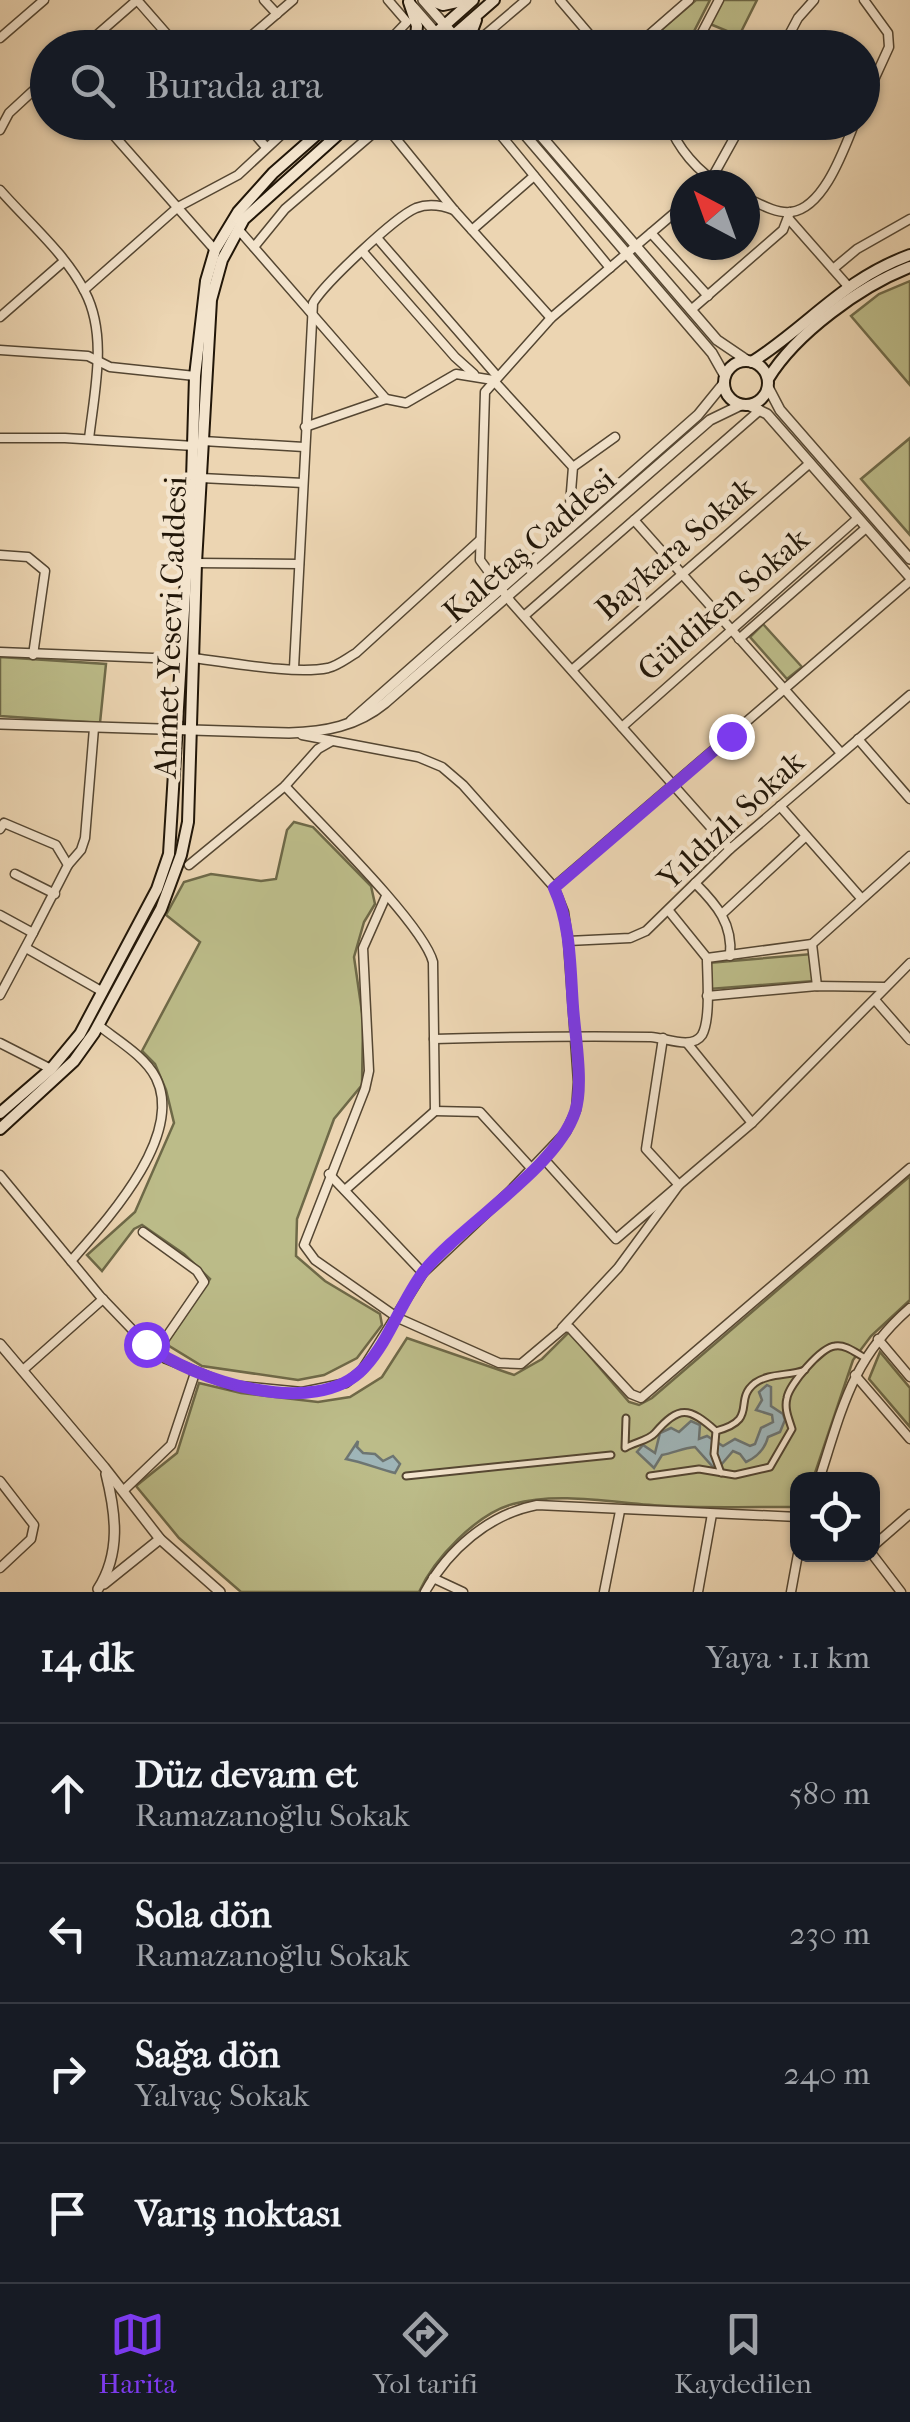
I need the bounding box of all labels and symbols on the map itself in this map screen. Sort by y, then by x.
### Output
north arrow [670,170,760,260]
street label: Kaletaş Caddesi [436,460,623,630]
street label: Baykara Sokak [588,469,763,627]
street label: Ahmet Yesevi Caddesi [147,475,194,781]
street label: Güldiken Sokak [631,520,817,688]
route end [709,714,755,760]
street label: Yıldızlı Sokak [650,743,812,898]
route start [124,1322,170,1368]

